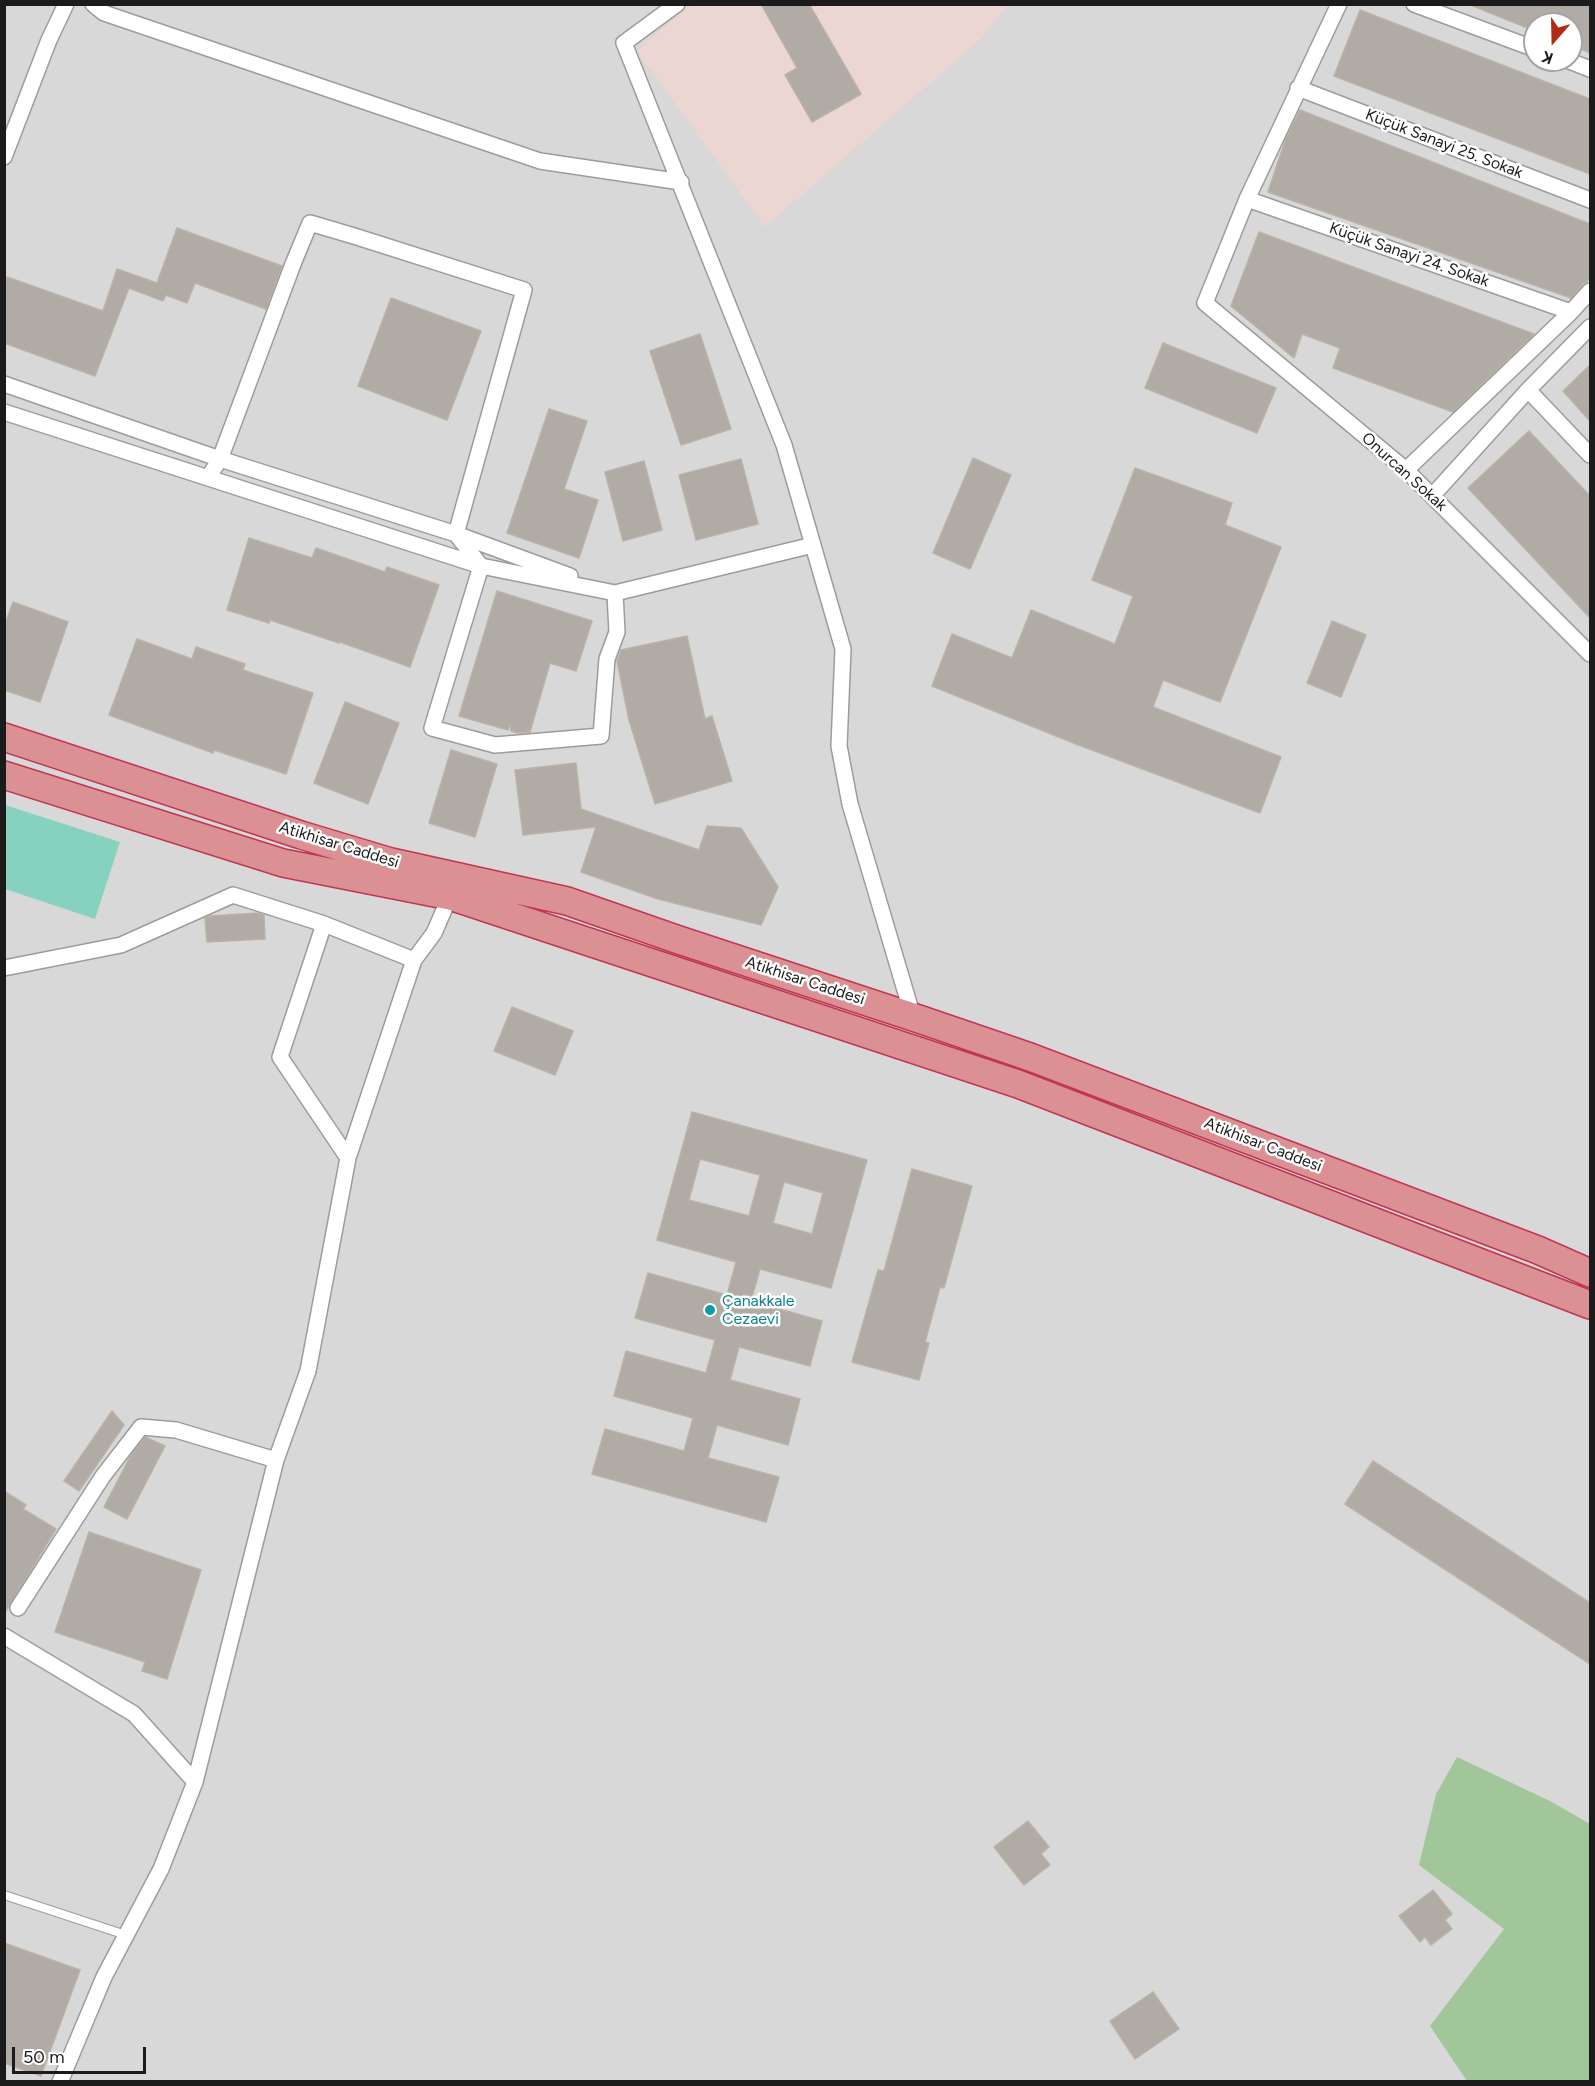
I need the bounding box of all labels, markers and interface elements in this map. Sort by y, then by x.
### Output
north arrow [1523,12,1583,72]
text: K [1539,47,1556,68]
street label: Küçük Sanayi 25. Sokak [1363,105,1525,183]
street label: Küçük Sanayi 24. Sokak [1327,219,1491,291]
street label: Onurcan Sokak [1357,429,1451,515]
street label: Atikhisar Caddesi [277,818,401,872]
street label: Atikhisar Caddesi [743,953,867,1009]
street label: Atikhisar Caddesi [1202,1114,1324,1176]
place label: Çanakkale Cezaevi [722,1291,795,1329]
marker: Çanakkale Cezaevi [703,1303,717,1317]
scale bar [15,2035,148,2073]
text: 50 m [23,2046,65,2068]

